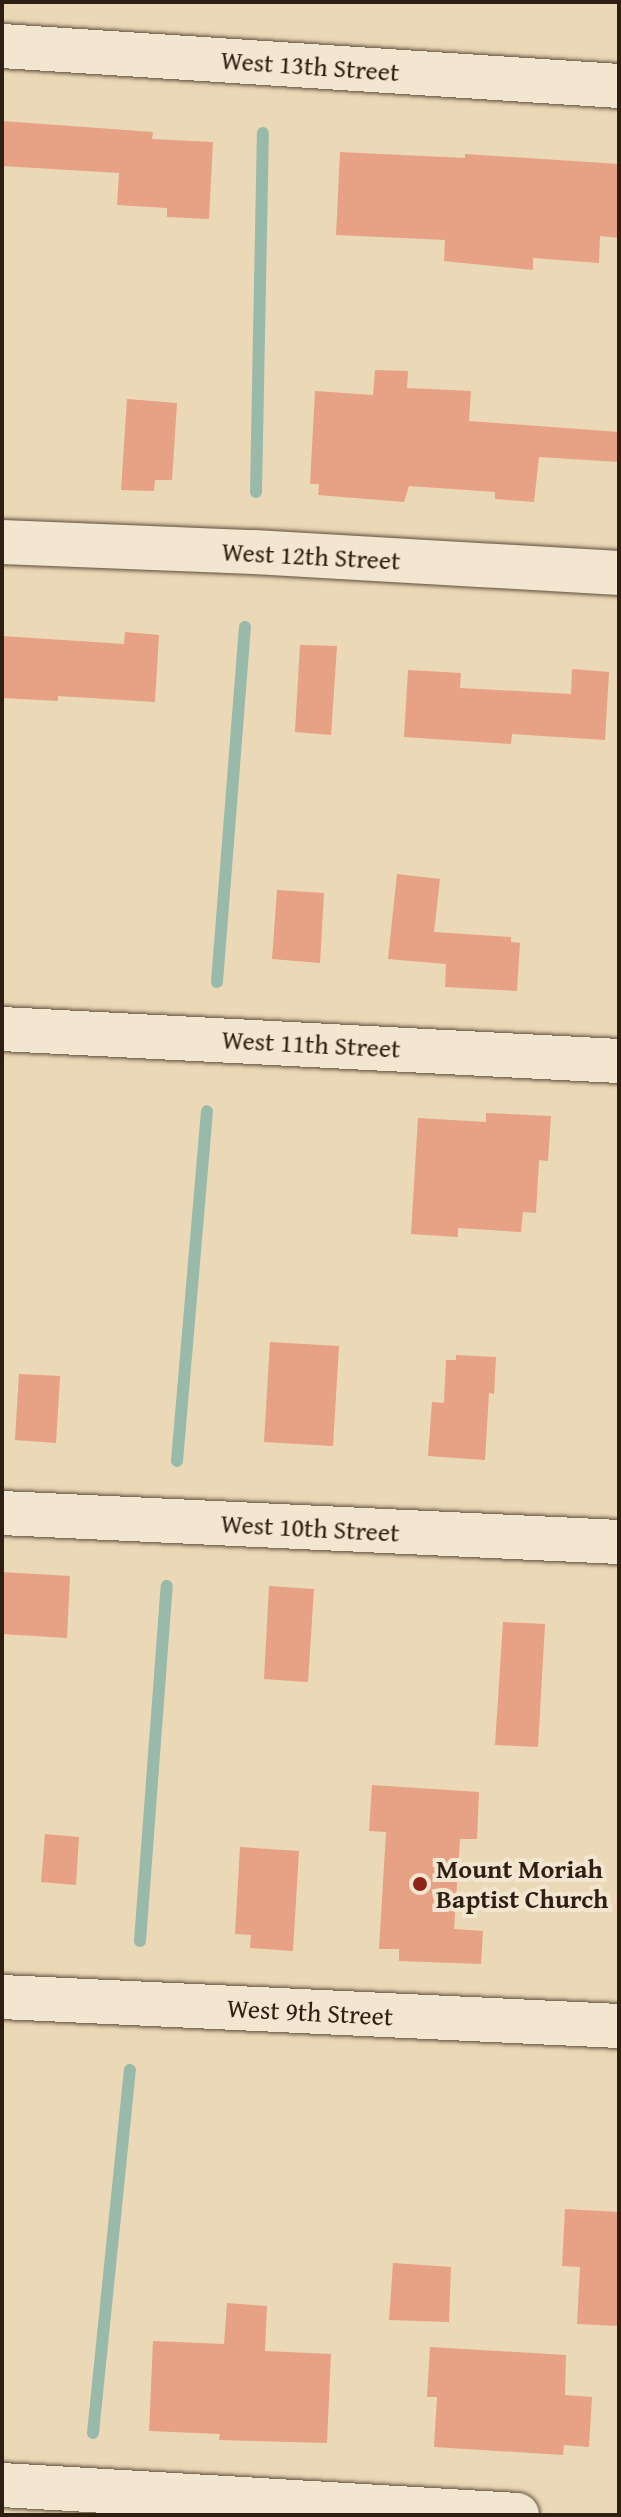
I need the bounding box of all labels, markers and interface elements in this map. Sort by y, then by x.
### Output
street label: West 13th Street [220,44,400,88]
street label: West 12th Street [221,536,401,576]
street label: West 11th Street [221,1024,401,1064]
street label: West 10th Street [220,1508,400,1548]
place label: Mount Moriah Baptist Church [436,1853,608,1914]
marker: Mount Moriah Baptist Church [411,1875,429,1893]
street label: West 9th Street [226,1992,394,2032]

